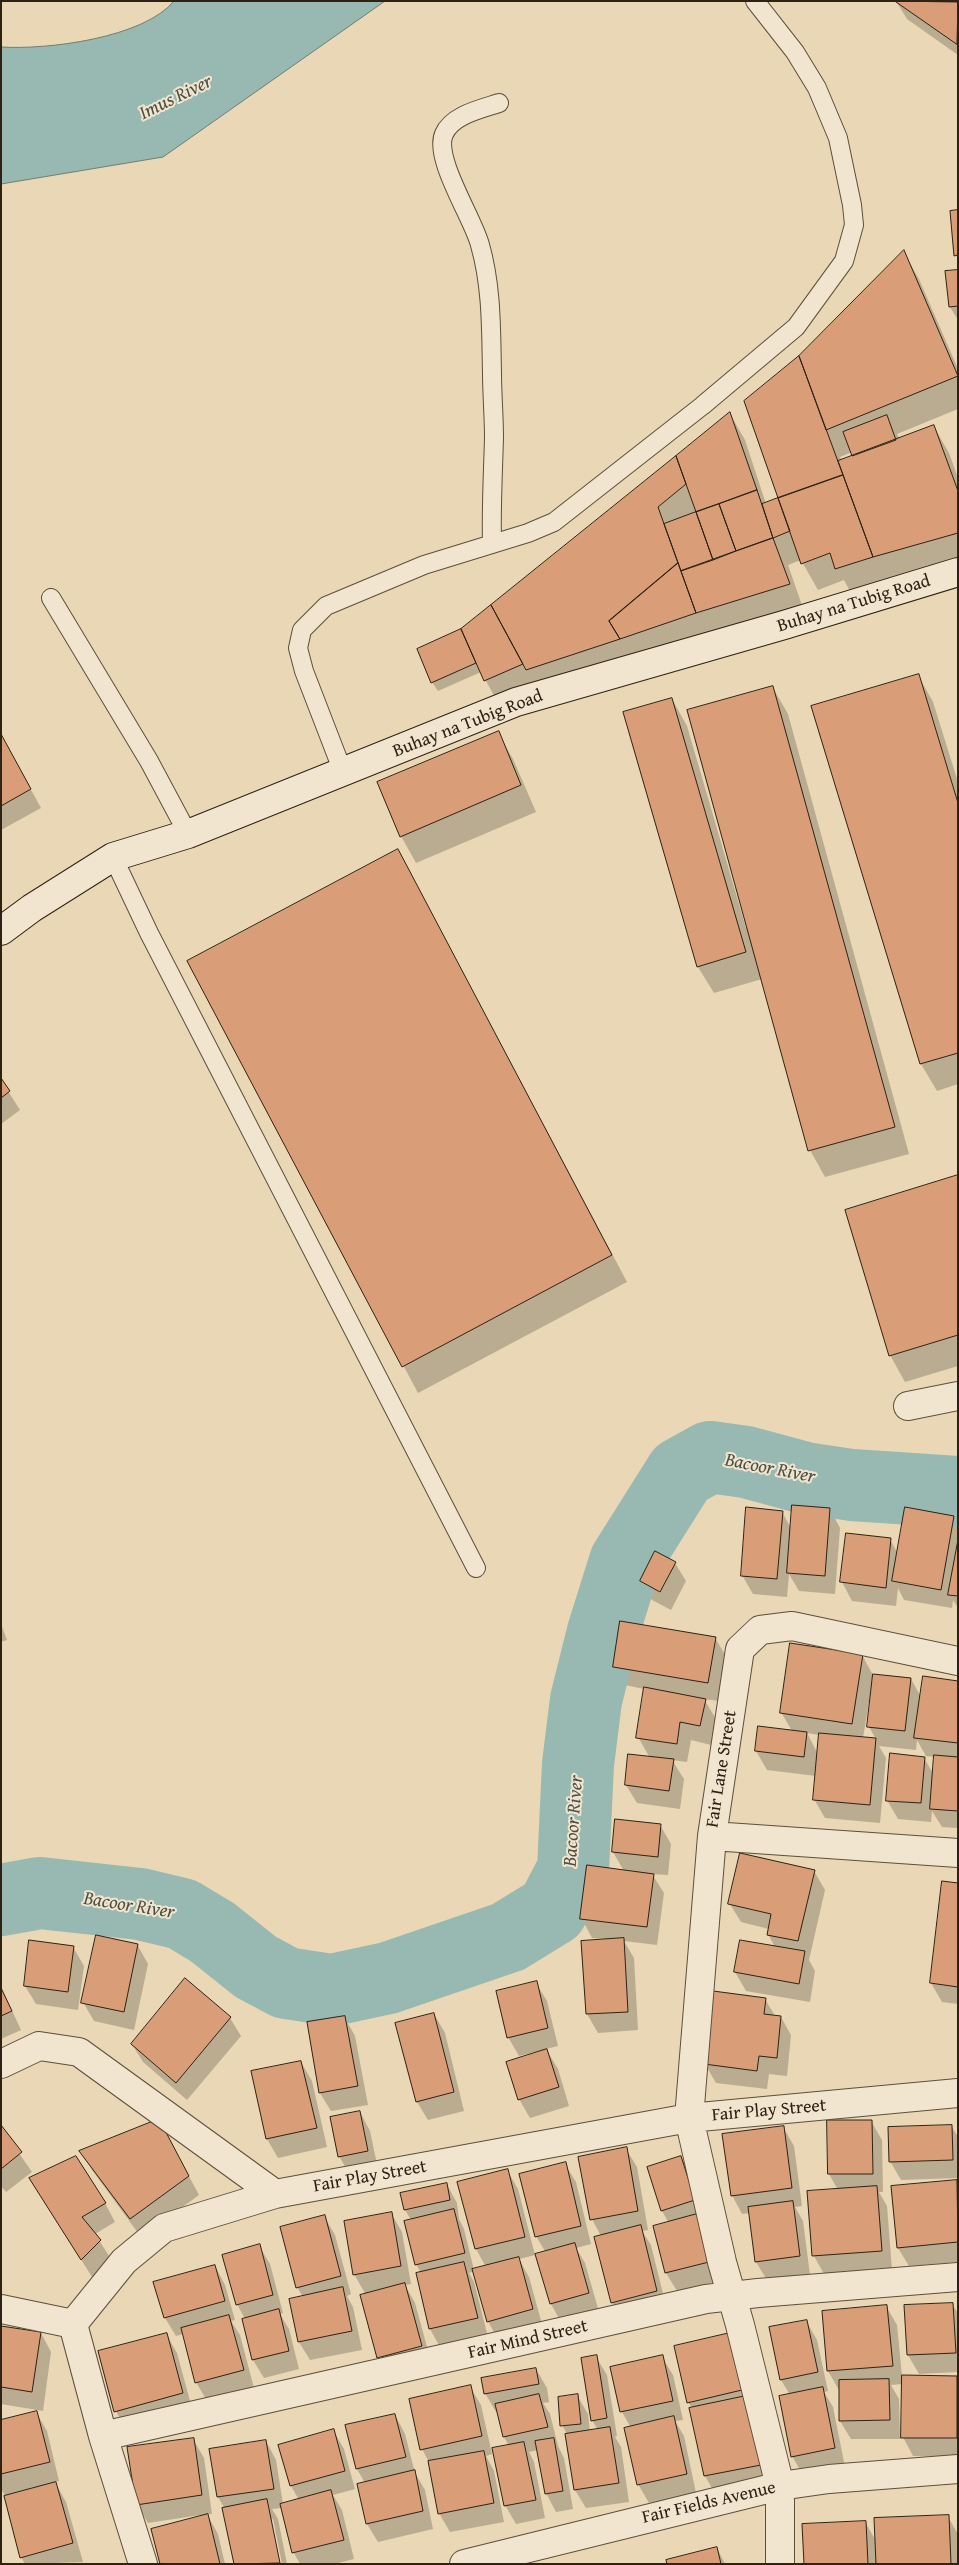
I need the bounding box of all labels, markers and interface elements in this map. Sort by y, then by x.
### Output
water label: Imus River [136,71,216,125]
street label: Buhay na Tubig Road [775,570,933,638]
street label: Buhay na Tubig Road [390,685,546,763]
water label: Bacoor River [723,1449,817,1489]
street label: Fair Lane Street [702,1709,742,1829]
water label: Bacoor River [559,1775,589,1867]
water label: Bacoor River [82,1888,176,1924]
street label: Fair Play Street [711,2095,827,2127]
street label: Fair Play Street [312,2156,428,2198]
street label: Fair Mind Street [466,2316,590,2364]
street label: Fair Fields Avenue [640,2477,778,2529]

